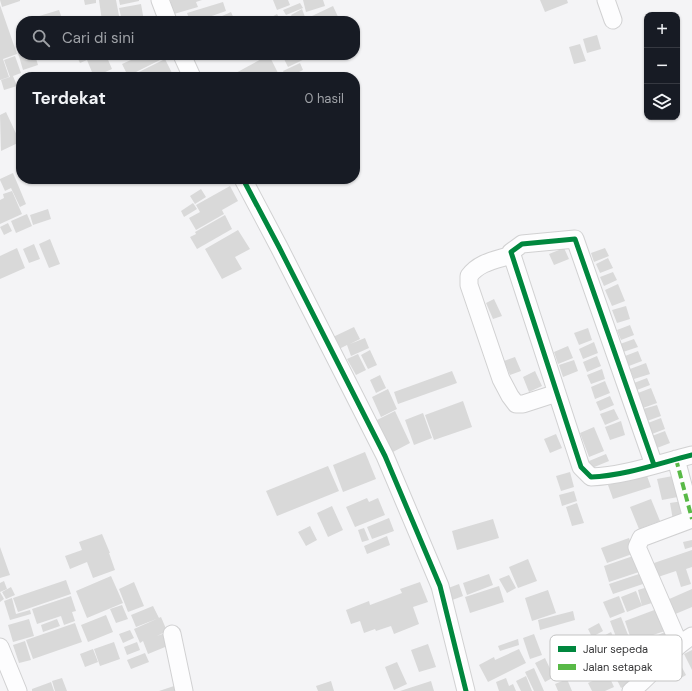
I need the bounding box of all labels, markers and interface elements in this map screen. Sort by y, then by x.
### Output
map controls [644,12,680,120]
button: + [644,12,680,48]
search box [16,16,360,60]
icon: search [30,27,52,49]
text: Cari di sini [62,28,134,48]
button: − [644,48,680,84]
button: layers [644,84,680,120]
text: Terdekat [32,87,106,109]
text: 0 hasil [305,90,344,107]
legend [550,635,682,681]
text: Jalur sepeda [583,642,648,656]
text: Jalan setapak [583,660,653,674]

